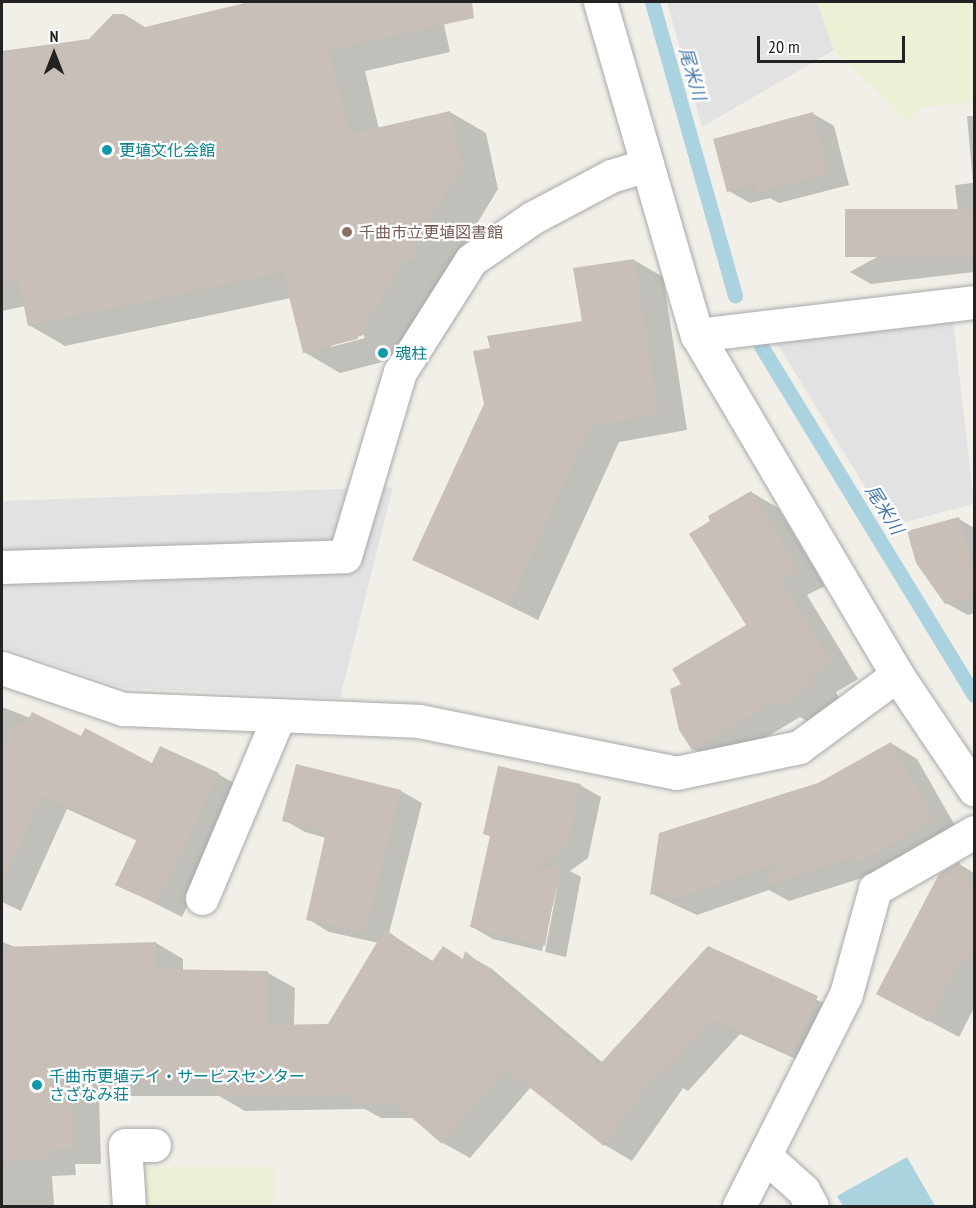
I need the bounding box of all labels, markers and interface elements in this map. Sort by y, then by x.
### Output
north arrow [24,24,84,84]
scale bar [760,24,908,62]
text: N [50,26,58,46]
text: 20 m [768,35,800,58]
water label: 尾米川 [674,45,710,103]
place label: 更埴文化会館 [119,140,215,160]
marker: 更埴文化会館 [100,143,114,157]
place label: 千曲市立更埴図書館 [359,222,503,242]
marker: 千曲市立更埴図書館 [340,225,354,239]
place label: 魂柱 [395,343,427,363]
marker: 魂柱 [376,346,390,360]
water label: 尾米川 [861,481,907,539]
place label: 千曲市更埴デイ・サービスセンター さざなみ荘 [49,1066,305,1104]
marker: 千曲市更埴デイ・サービスセンター さざなみ荘 [30,1078,44,1092]

